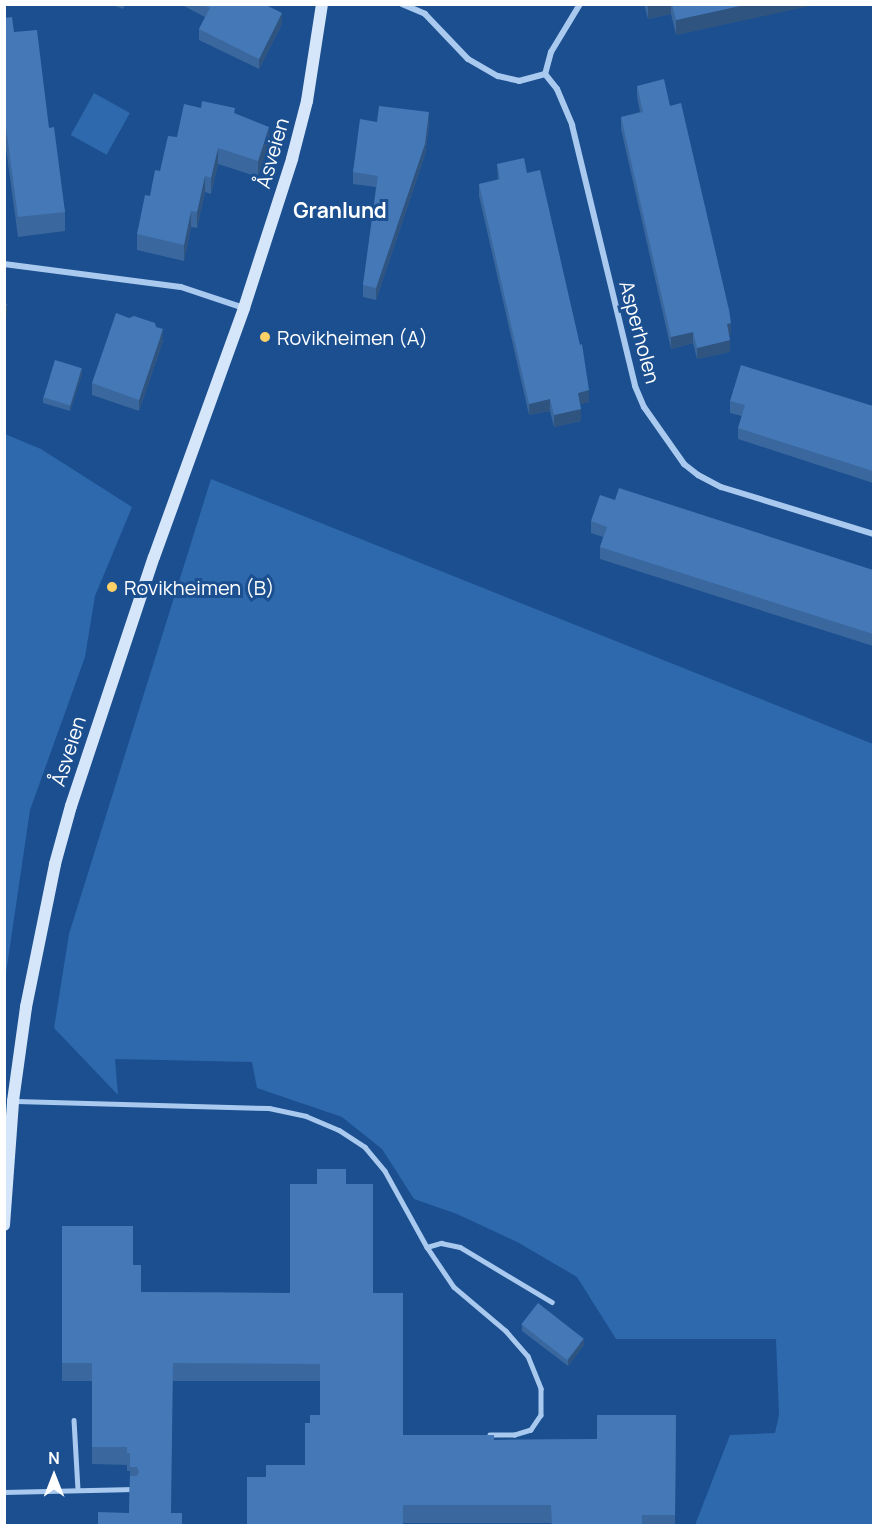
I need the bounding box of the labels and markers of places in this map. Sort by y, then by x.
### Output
place label: Rovikheimen (A) [277,325,428,349]
marker: Rovikheimen (A) [258,330,272,344]
place label: Rovikheimen (B) [124,575,274,599]
marker: Rovikheimen (B) [105,580,119,594]

